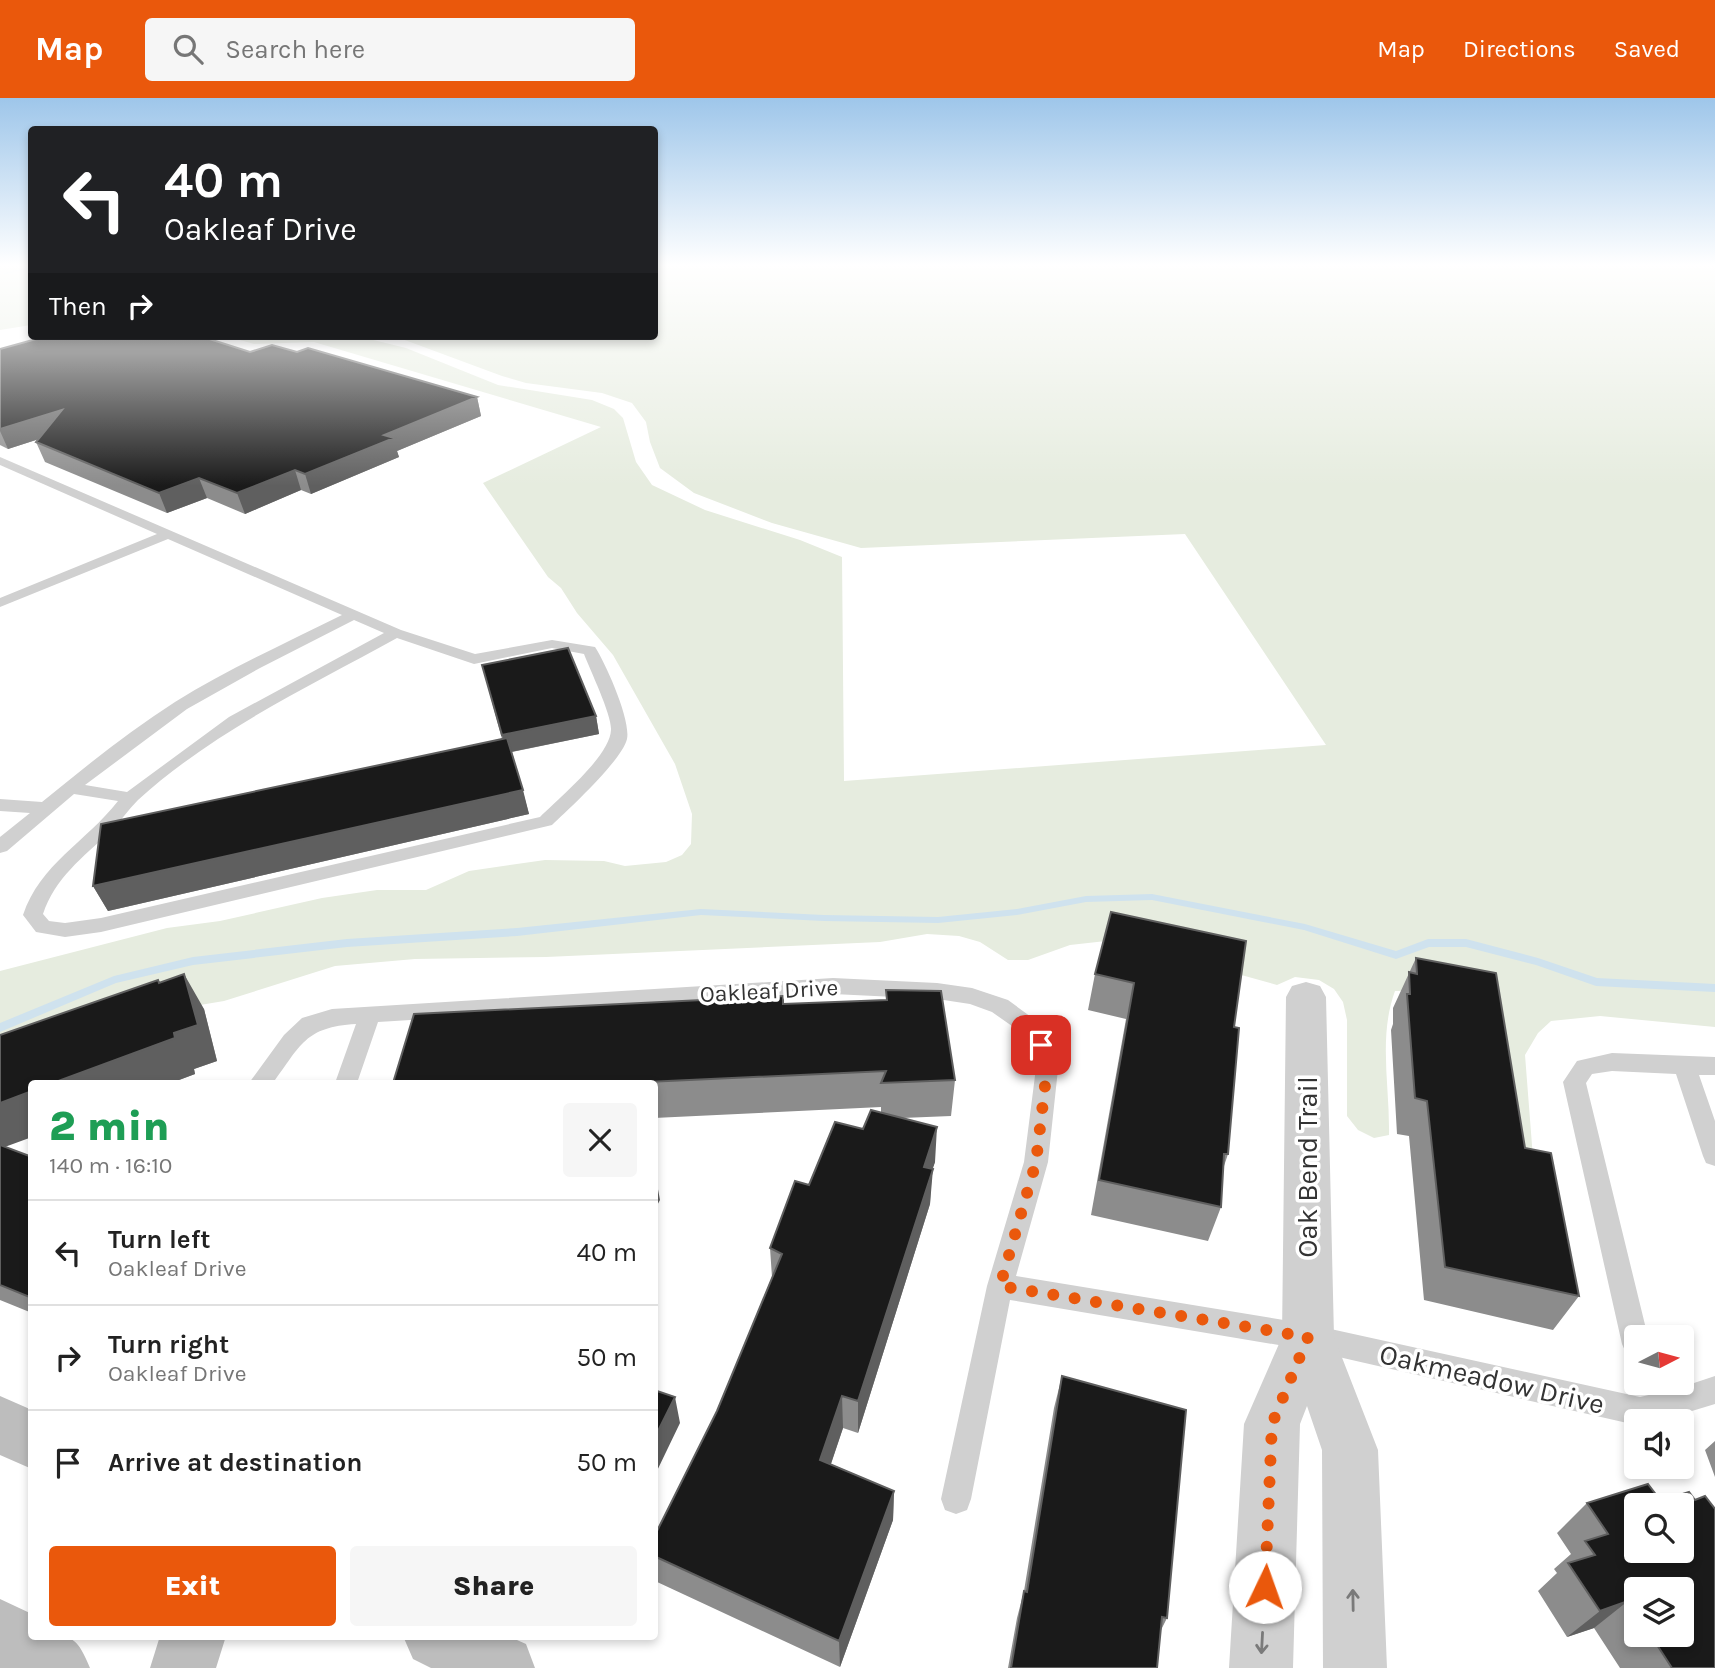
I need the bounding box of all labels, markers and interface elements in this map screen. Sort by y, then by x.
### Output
search box [145,18,635,81]
text: Map [35,30,103,68]
icon: search [169,30,207,68]
text: Search here [225,34,365,65]
text: Map [1377,35,1425,63]
text: Directions [1463,35,1576,63]
text: Saved [1614,35,1680,63]
text: 40 m [164,152,283,209]
icon: left [49,154,140,245]
text: Oakleaf Drive [164,211,357,248]
icon: right [121,287,159,325]
text: Then [49,291,107,322]
street label: Oakleaf Drive [699,974,839,1008]
pin [1011,1015,1071,1075]
icon: arrive [1022,1026,1060,1064]
street label: Oak Bend Trail [1291,1076,1324,1258]
text: 2 min [49,1101,169,1151]
button: close [563,1103,637,1177]
text: 140 m · 16:10 [49,1152,172,1179]
text: Turn left [108,1224,210,1255]
icon: left [49,1234,87,1272]
text: 40 m [577,1237,637,1268]
text: Oakleaf Drive [108,1255,246,1282]
north arrow [1624,1325,1694,1395]
map controls [1624,1325,1694,1647]
text: Turn right [108,1329,229,1360]
street label: Oakmeadow Drive [1376,1337,1608,1421]
icon: right [49,1339,87,1377]
text: 50 m [576,1342,637,1373]
text: Oakleaf Drive [108,1360,246,1387]
button: sound [1624,1409,1694,1479]
icon: arrive [49,1444,87,1482]
text: Arrive at destination [108,1447,362,1478]
text: 50 m [576,1447,637,1478]
button: search [1624,1493,1694,1563]
button: Exit [49,1546,336,1626]
button: Share [350,1546,637,1626]
position arrow [1228,1550,1302,1624]
button: layers [1624,1577,1694,1647]
one-way arrow [1347,1589,1360,1612]
one-way arrow [1256,1631,1269,1654]

